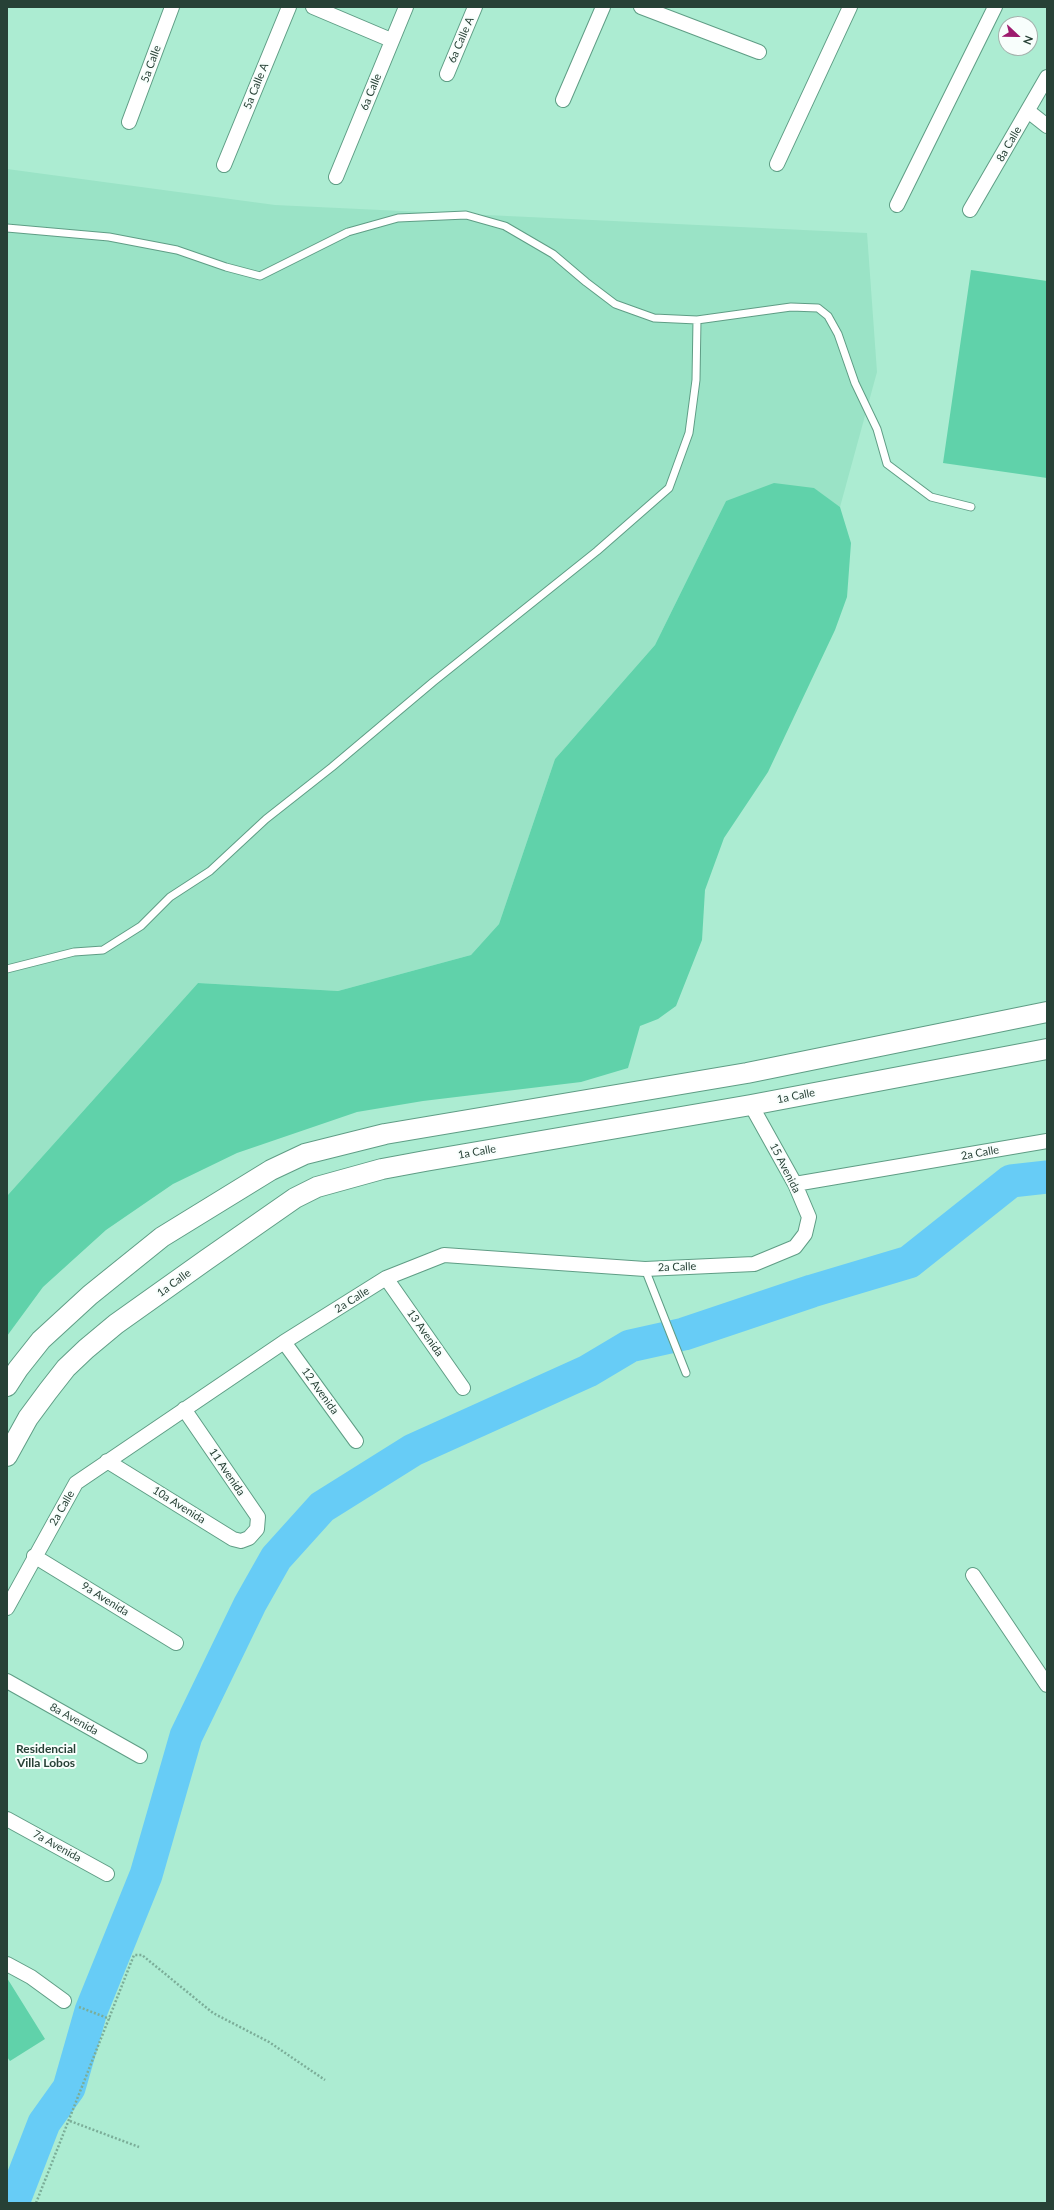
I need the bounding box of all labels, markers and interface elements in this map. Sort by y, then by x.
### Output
street label: 6a Calle A [445,15,477,65]
north arrow [998,16,1038,56]
text: N [1021,34,1036,47]
street label: 5a Calle [138,44,164,84]
street label: 5a Calle A [241,61,271,111]
street label: 6a Calle [358,72,384,112]
street label: 8a Calle [994,124,1024,164]
street label: 1a Calle [776,1086,816,1106]
street label: 15 Avenida [767,1141,803,1195]
street label: 1a Calle [457,1142,497,1162]
street label: 2a Calle [960,1143,1000,1163]
street label: 2a Calle [658,1260,696,1274]
street label: 1a Calle [155,1266,193,1300]
street label: 2a Calle [332,1284,372,1316]
street label: 13 Avenida [404,1307,446,1359]
street label: 12 Avenida [299,1365,341,1417]
street label: 11 Avenida [206,1446,248,1498]
street label: 10a Avenida [150,1484,208,1526]
street label: 2a Calle [47,1488,77,1528]
street label: 9a Avenida [79,1579,131,1619]
street label: 8a Avenida [47,1700,101,1738]
district label: Residencial Villa Lobos [16,1742,76,1770]
street label: 7a Avenida [30,1827,84,1865]

